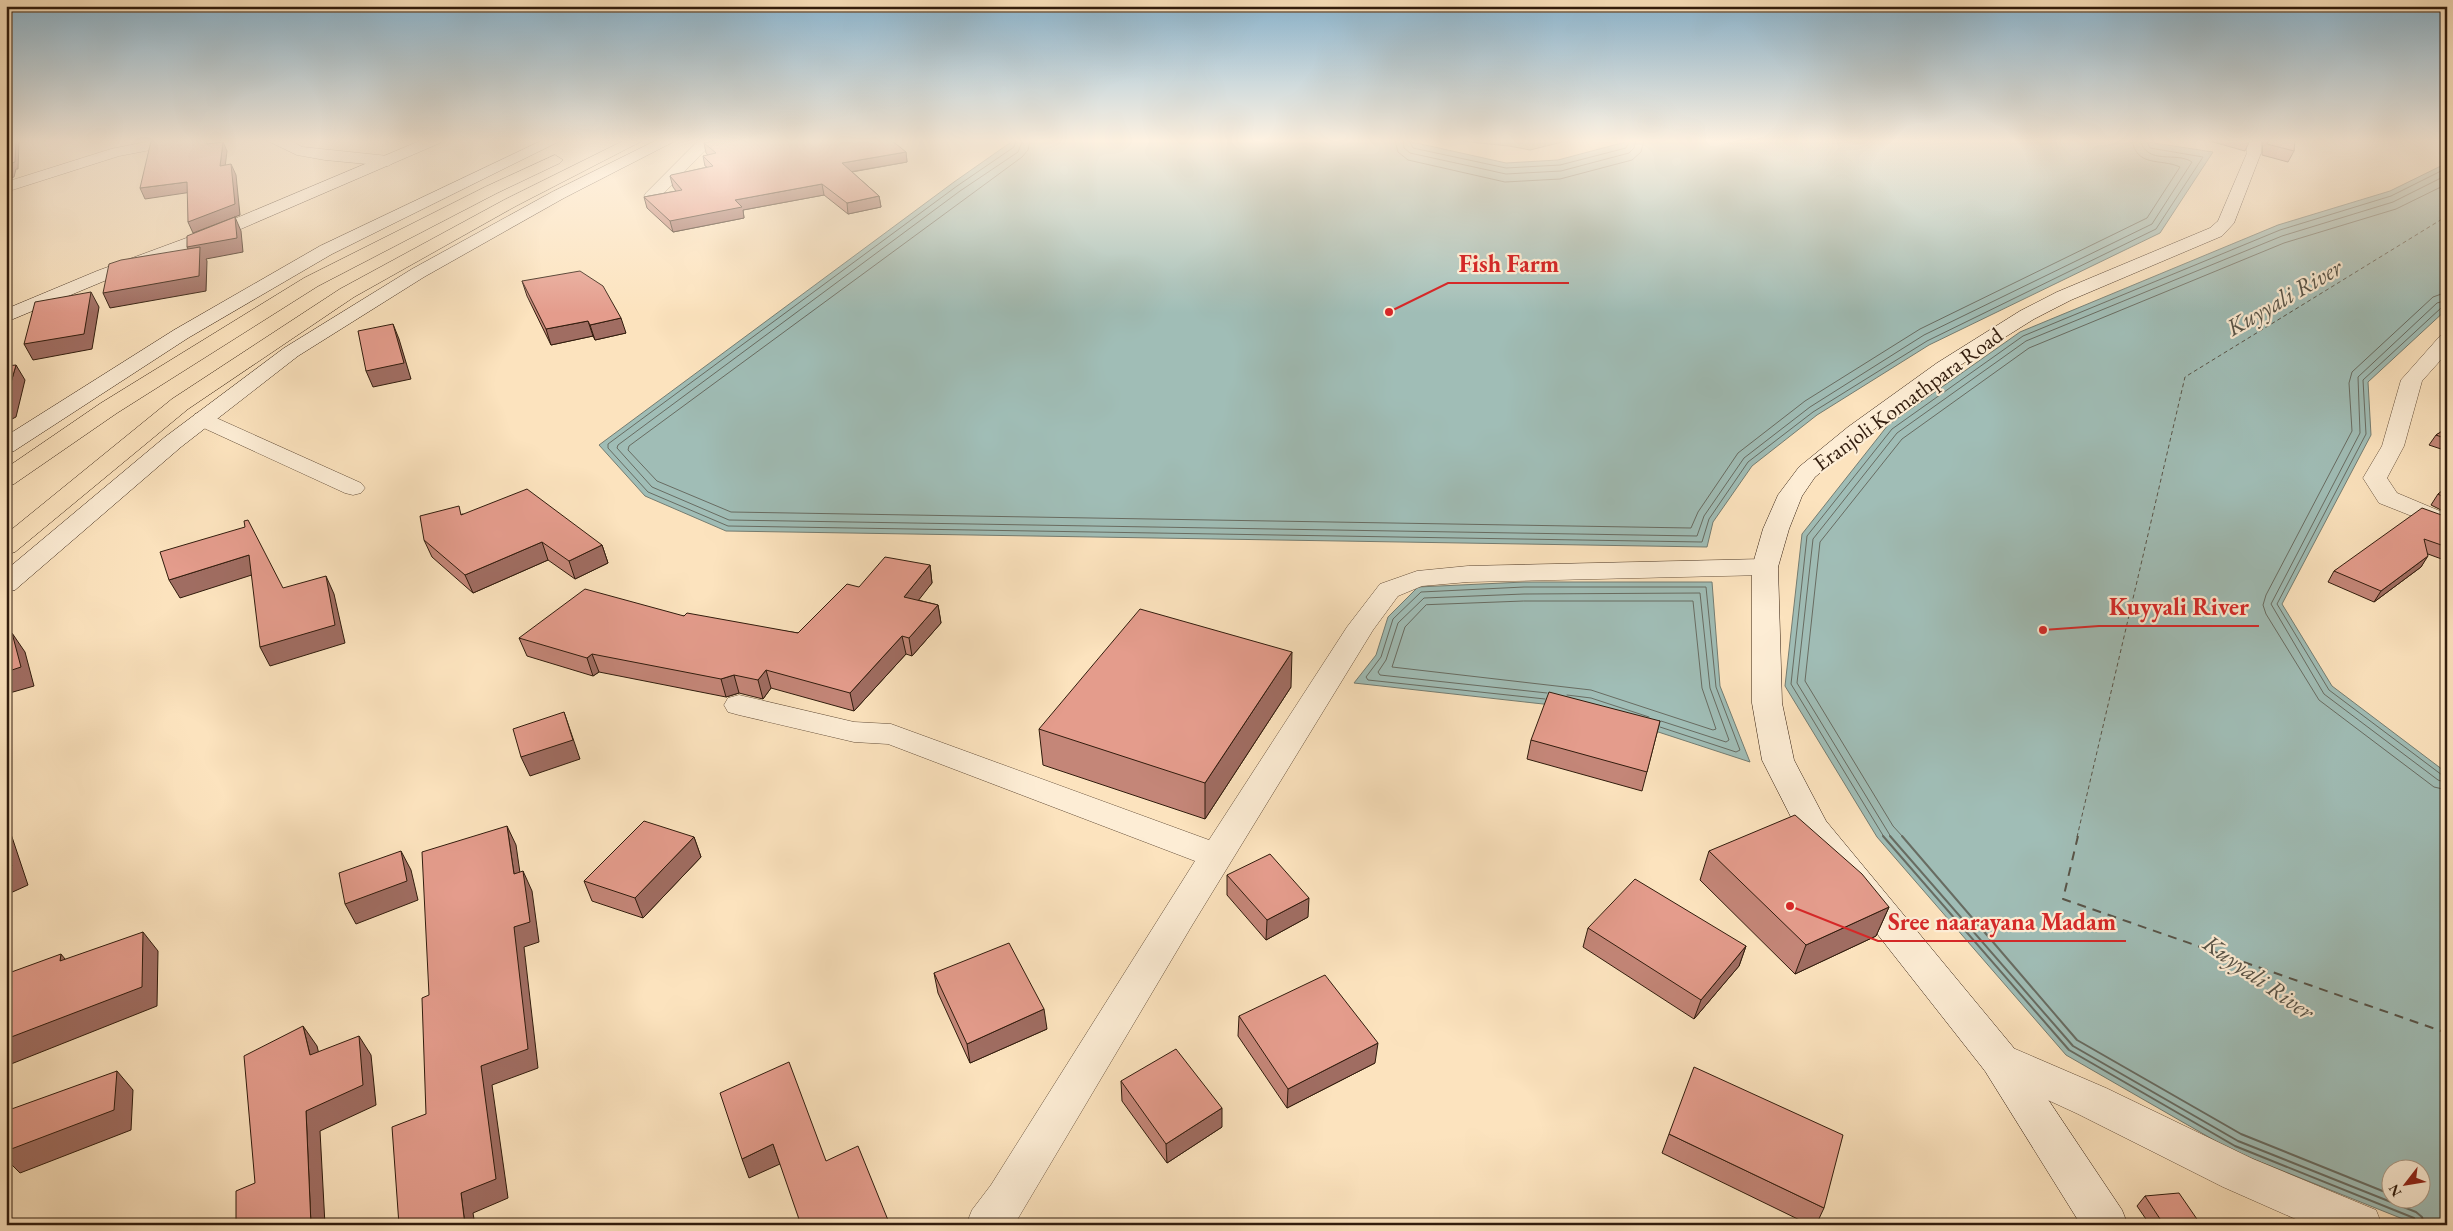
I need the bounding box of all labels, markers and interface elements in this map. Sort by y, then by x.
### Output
callout: Fish Farm [1448,244,1569,283]
text: Fish Farm [1459,248,1559,279]
water label: Kuyyali River [2220,250,2349,343]
street label: Eranjoli Komathpara Road [1808,320,2009,477]
callout: Kuyyali River [2099,587,2259,626]
text: Kuyyali River [2109,591,2249,623]
callout: Sree naarayana Madam [1878,902,2126,941]
text: Sree naarayana Madam [1888,906,2116,938]
water label: Kuyyali River [2197,927,2322,1028]
north arrow [2380,1158,2430,1208]
text: N [2384,1181,2405,1200]

